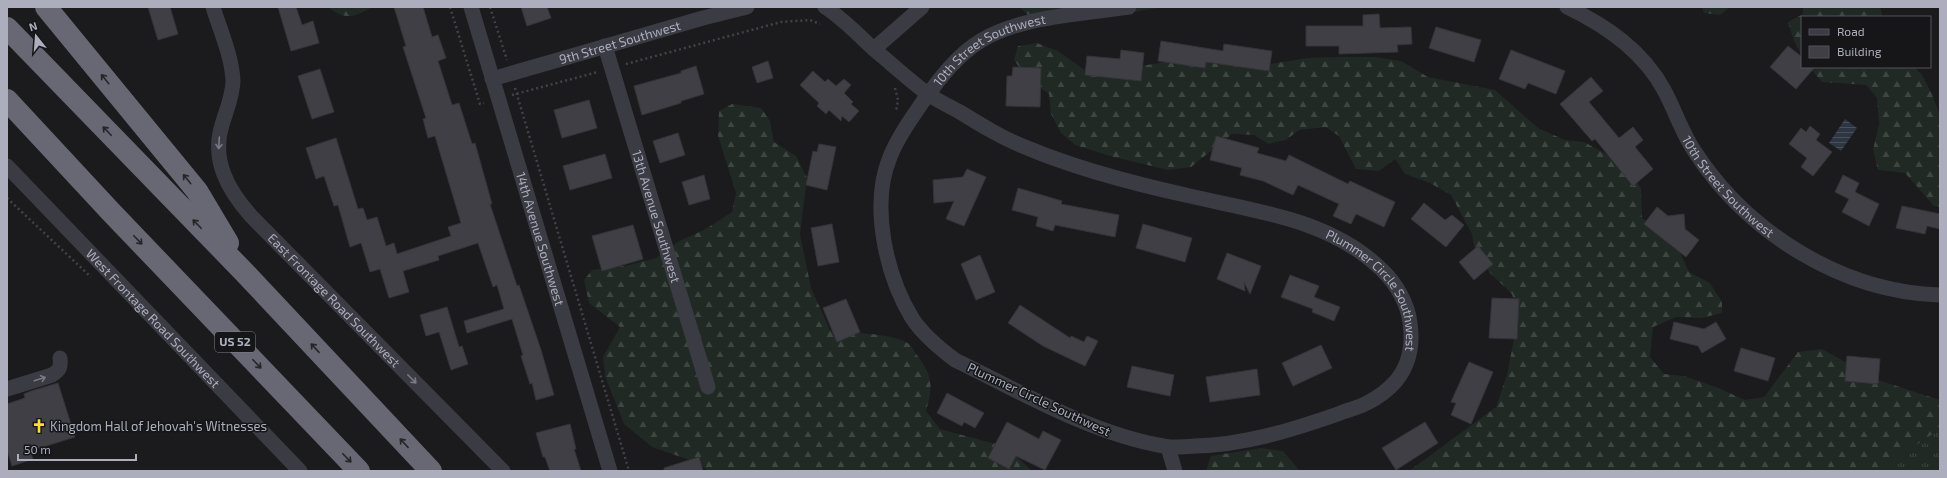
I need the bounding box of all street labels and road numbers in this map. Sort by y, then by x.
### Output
street label: 10th Street Southwest [930,11,1047,89]
street label: 9th Street Southwest [557,17,682,67]
street label: 10th Street Southwest [1679,133,1777,240]
street label: 13th Avenue Southwest [629,148,684,285]
street label: 14th Avenue Southwest [513,170,568,308]
street label: Plummer Circle Southwest [1323,226,1419,353]
street label: East Frontage Road Southwest [265,230,404,370]
street label: West Frontage Road Southwest [83,245,223,391]
road number: US 52 [215,332,255,352]
street label: Plummer Circle Southwest [965,359,1113,439]

